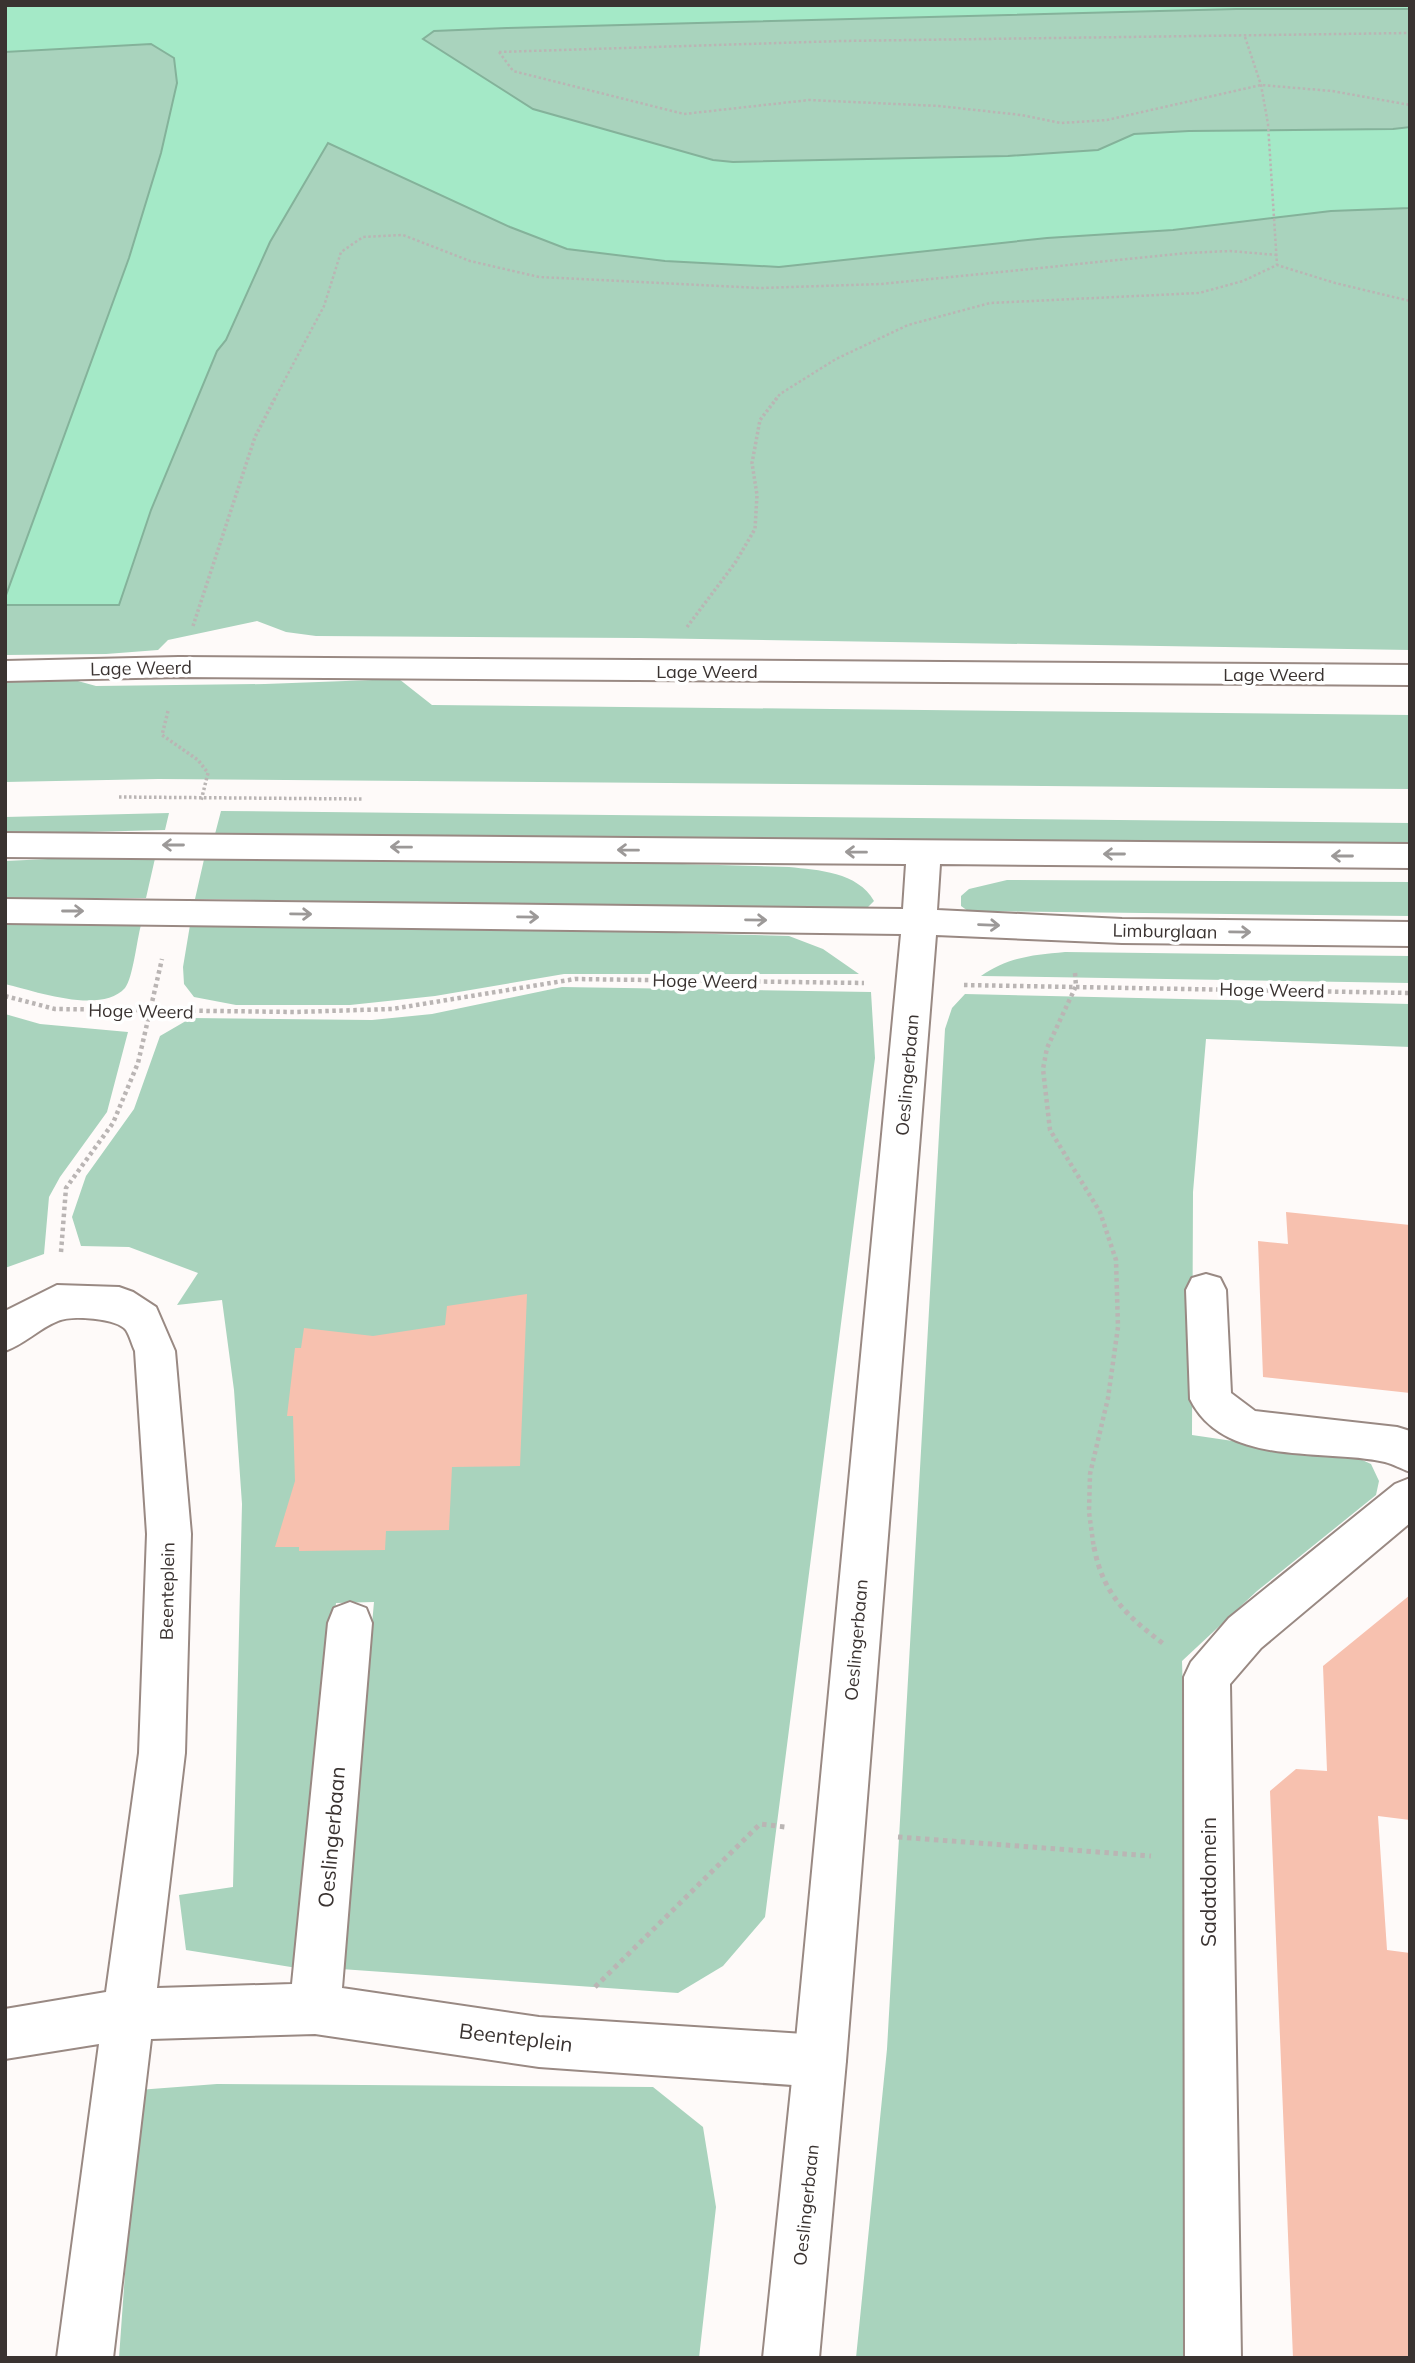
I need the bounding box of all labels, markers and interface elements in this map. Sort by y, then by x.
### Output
street label: Lage Weerd [90,656,192,680]
street label: Lage Weerd [656,660,758,683]
street label: Lage Weerd [1223,663,1325,686]
one-way arrow [162,838,185,852]
one-way arrow [390,840,413,854]
one-way arrow [617,843,640,857]
one-way arrow [844,846,867,859]
one-way arrow [1103,847,1126,861]
one-way arrow [1330,849,1353,863]
one-way arrow [62,904,85,918]
one-way arrow [289,907,312,921]
one-way arrow [517,910,540,924]
one-way arrow [744,913,767,927]
one-way arrow [977,919,1000,932]
street label: Limburglaan [1112,919,1218,943]
one-way arrow [1229,926,1252,939]
street label: Hoge Weerd [652,969,758,993]
street label: Hoge Weerd [1219,978,1325,1002]
street label: Hoge Weerd [88,999,194,1023]
street label: Oeslingerbaan [890,1013,924,1137]
street label: Beenteplein [155,1542,179,1640]
street label: Oeslingerbaan [839,1578,873,1702]
street label: Oeslingerbaan [312,1765,350,1909]
street label: Sadatdomein [1195,1817,1221,1947]
street label: Beenteplein [458,2017,574,2057]
street label: Oeslingerbaan [788,2143,824,2267]

